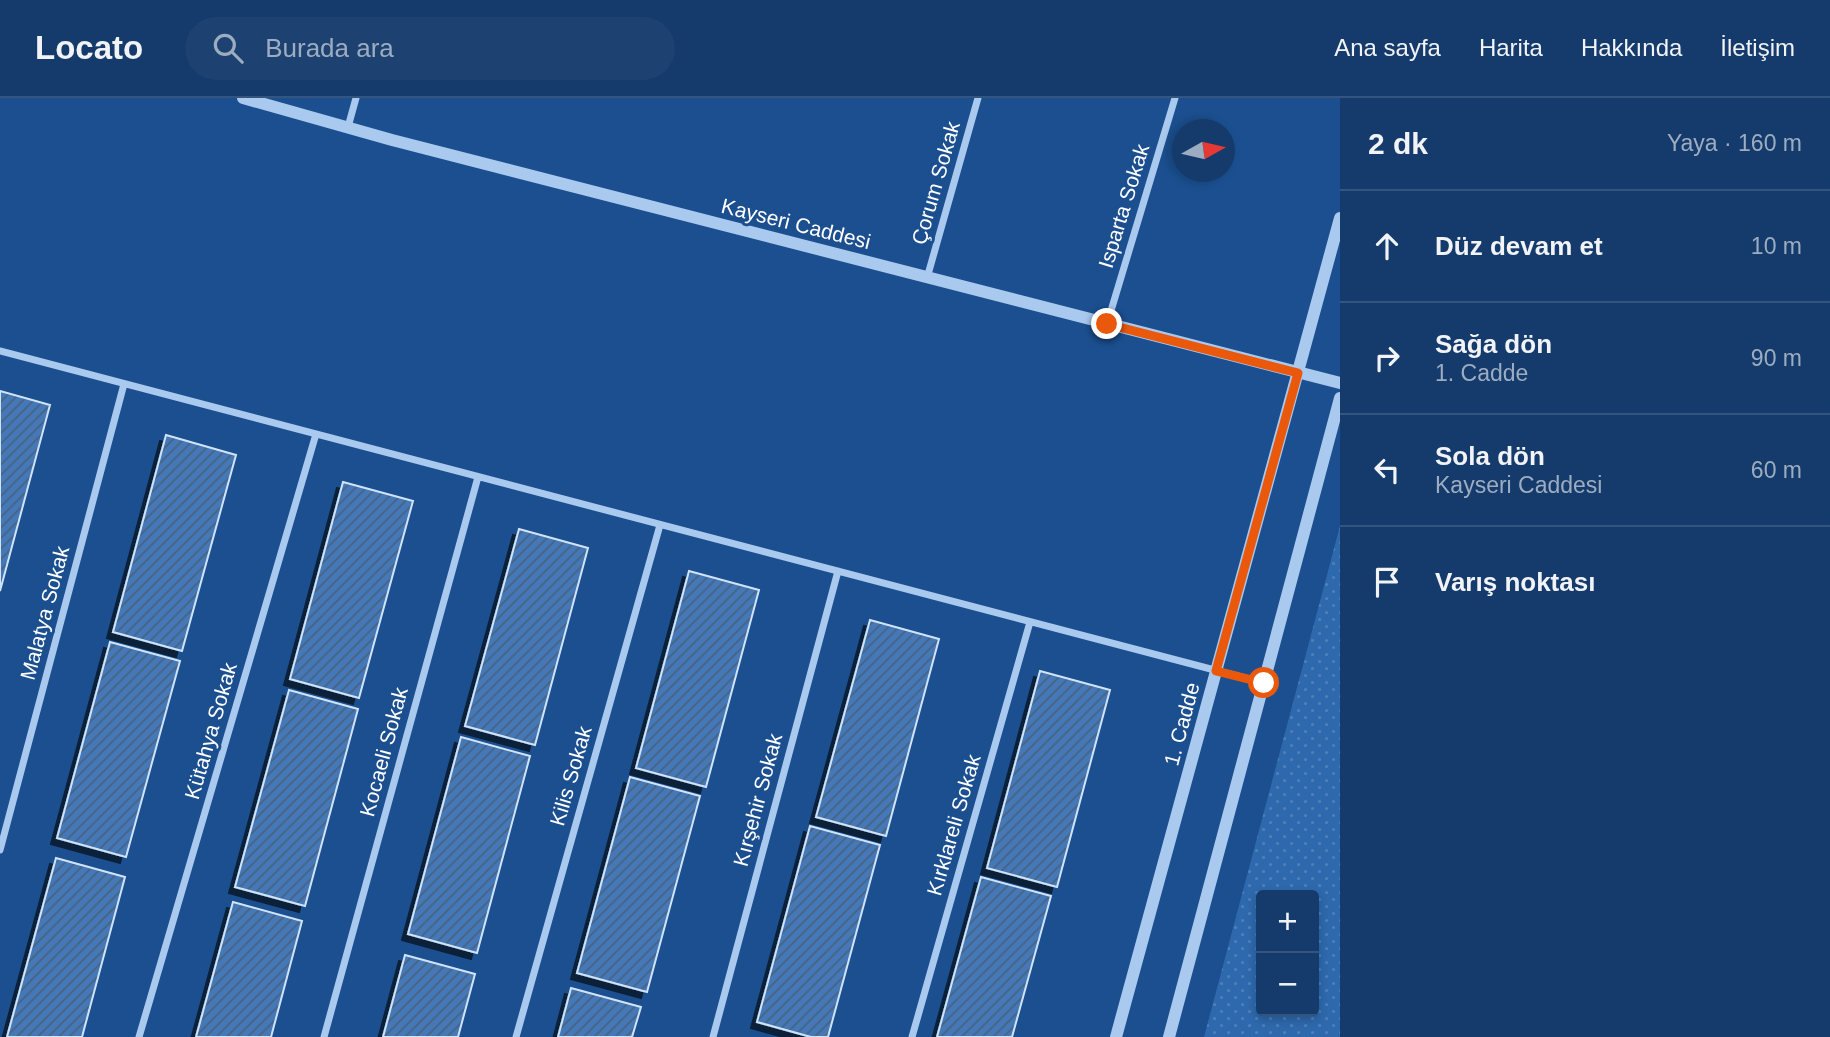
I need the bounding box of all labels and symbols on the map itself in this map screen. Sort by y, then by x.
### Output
street label: Çorum Sokak [907,118,964,247]
north arrow [1172,119,1235,182]
street label: Isparta Sokak [1094,141,1153,271]
street label: Kayseri Caddesi [719,194,873,253]
route end [1091,308,1122,339]
street label: Malatya Sokak [16,543,74,682]
street label: Kütahya Sokak [180,659,241,802]
route start [1248,667,1279,698]
street label: 1. Cadde [1159,680,1204,768]
street label: Kocaeli Sokak [355,684,412,819]
street label: Kilis Sokak [545,723,596,828]
street label: Kırşehir Sokak [729,730,786,869]
street label: Kırklareli Sokak [922,751,985,898]

